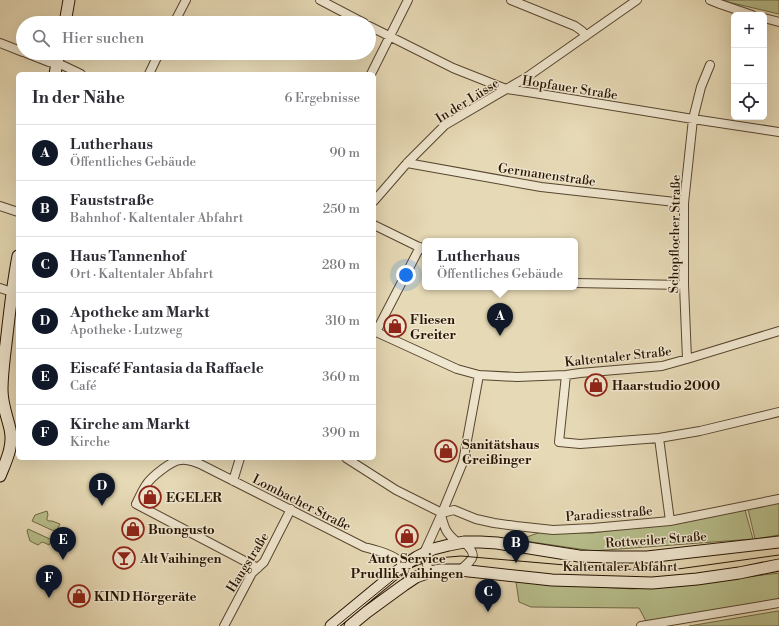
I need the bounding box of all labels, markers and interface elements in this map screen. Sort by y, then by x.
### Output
map controls [731,12,767,120]
button: + [731,12,767,48]
search box [16,16,376,60]
icon: search [30,27,52,49]
text: Hier suchen [62,29,144,48]
button: − [731,48,767,84]
street label: Hopfauer Straße [521,73,619,104]
street label: In der Lüsse [433,75,502,127]
button: locate [731,84,767,120]
text: In der Nähe [32,87,125,109]
text: 6 Ergebnisse [284,90,360,106]
text: Lutherhaus [70,135,153,154]
text: A [40,145,50,161]
text: 90 m [329,145,360,161]
text: Öffentliches Gebäude [70,154,196,170]
street label: Germanenstraße [497,160,597,190]
street label: Schopflocher Straße [666,174,684,293]
text: Fauststraße [70,191,154,210]
text: B [40,201,50,217]
text: 250 m [323,201,360,217]
text: Bahnhof · Kaltentaler Abfahrt [70,210,243,226]
popup [422,238,578,290]
text: Haus Tannenhof [70,247,185,266]
text: Lutherhaus [437,247,520,266]
text: C [40,257,50,273]
text: 280 m [322,257,360,273]
your location [396,265,416,285]
text: Ort · Kaltentaler Abfahrt [70,266,213,282]
text: Öffentliches Gebäude [437,266,563,282]
text: Apotheke am Markt [70,303,210,322]
pin: A [487,303,513,336]
place label: Fliesen Greiter [410,312,456,343]
text: D [40,313,50,329]
text: 310 m [325,313,360,329]
shop icon: Fliesen Greiter [382,313,408,339]
text: Apotheke · Lutzweg [70,322,183,338]
street label: Kaltentaler Straße [564,343,673,371]
text: Eiscafé Fantasia da Raffaele [70,359,264,378]
text: E [40,369,50,385]
text: 360 m [322,369,360,385]
shop icon: Haarstudio 2000 [583,372,609,398]
text: Café [70,378,97,394]
place label: Haarstudio 2000 [612,378,720,394]
text: Kirche am Markt [70,415,190,434]
text: F [40,425,50,441]
text: 390 m [322,425,360,441]
text: Kirche [70,434,110,450]
place label: Sanitätshaus Greißinger [462,437,540,468]
shop icon: Sanitätshaus Greißinger [433,438,459,464]
street label: Lombacher Straße [250,471,354,535]
pin: D [89,473,115,506]
shop icon: EGELER [137,484,163,510]
place label: EGELER [166,490,222,506]
street label: Paradiesstraße [565,503,654,525]
shop icon: Buongusto [120,516,146,542]
place label: Buongusto [148,522,215,538]
shop icon: Auto Service Prudlik Vaihingen [394,523,420,549]
pin: E [50,527,76,560]
street label: Rottweiler Straße [605,528,708,552]
street label: Haugstraße [223,529,273,595]
pin: B [503,530,529,563]
bar icon: Alt Vaihingen [111,545,137,571]
place label: Alt Vaihingen [139,551,222,567]
place label: Auto Service Prudlik Vaihingen [351,551,463,582]
street label: Kaltentaler Abfahrt [562,559,678,575]
pin: F [36,565,62,598]
pin: C [475,579,501,612]
shop icon: KIND Hörgeräte [66,583,92,609]
place label: KIND Hörgeräte [94,589,197,605]

